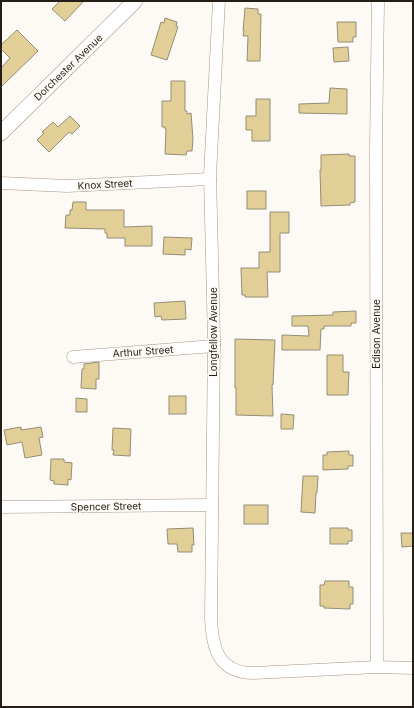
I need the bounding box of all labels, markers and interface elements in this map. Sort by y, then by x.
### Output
street label: Dorchester Avenue [31,31,105,103]
street label: Knox Street [77,177,133,191]
street label: Longfellow Avenue [207,287,219,377]
street label: Edison Avenue [370,299,382,369]
street label: Arthur Street [112,343,174,359]
street label: Spencer Street [71,499,142,513]

